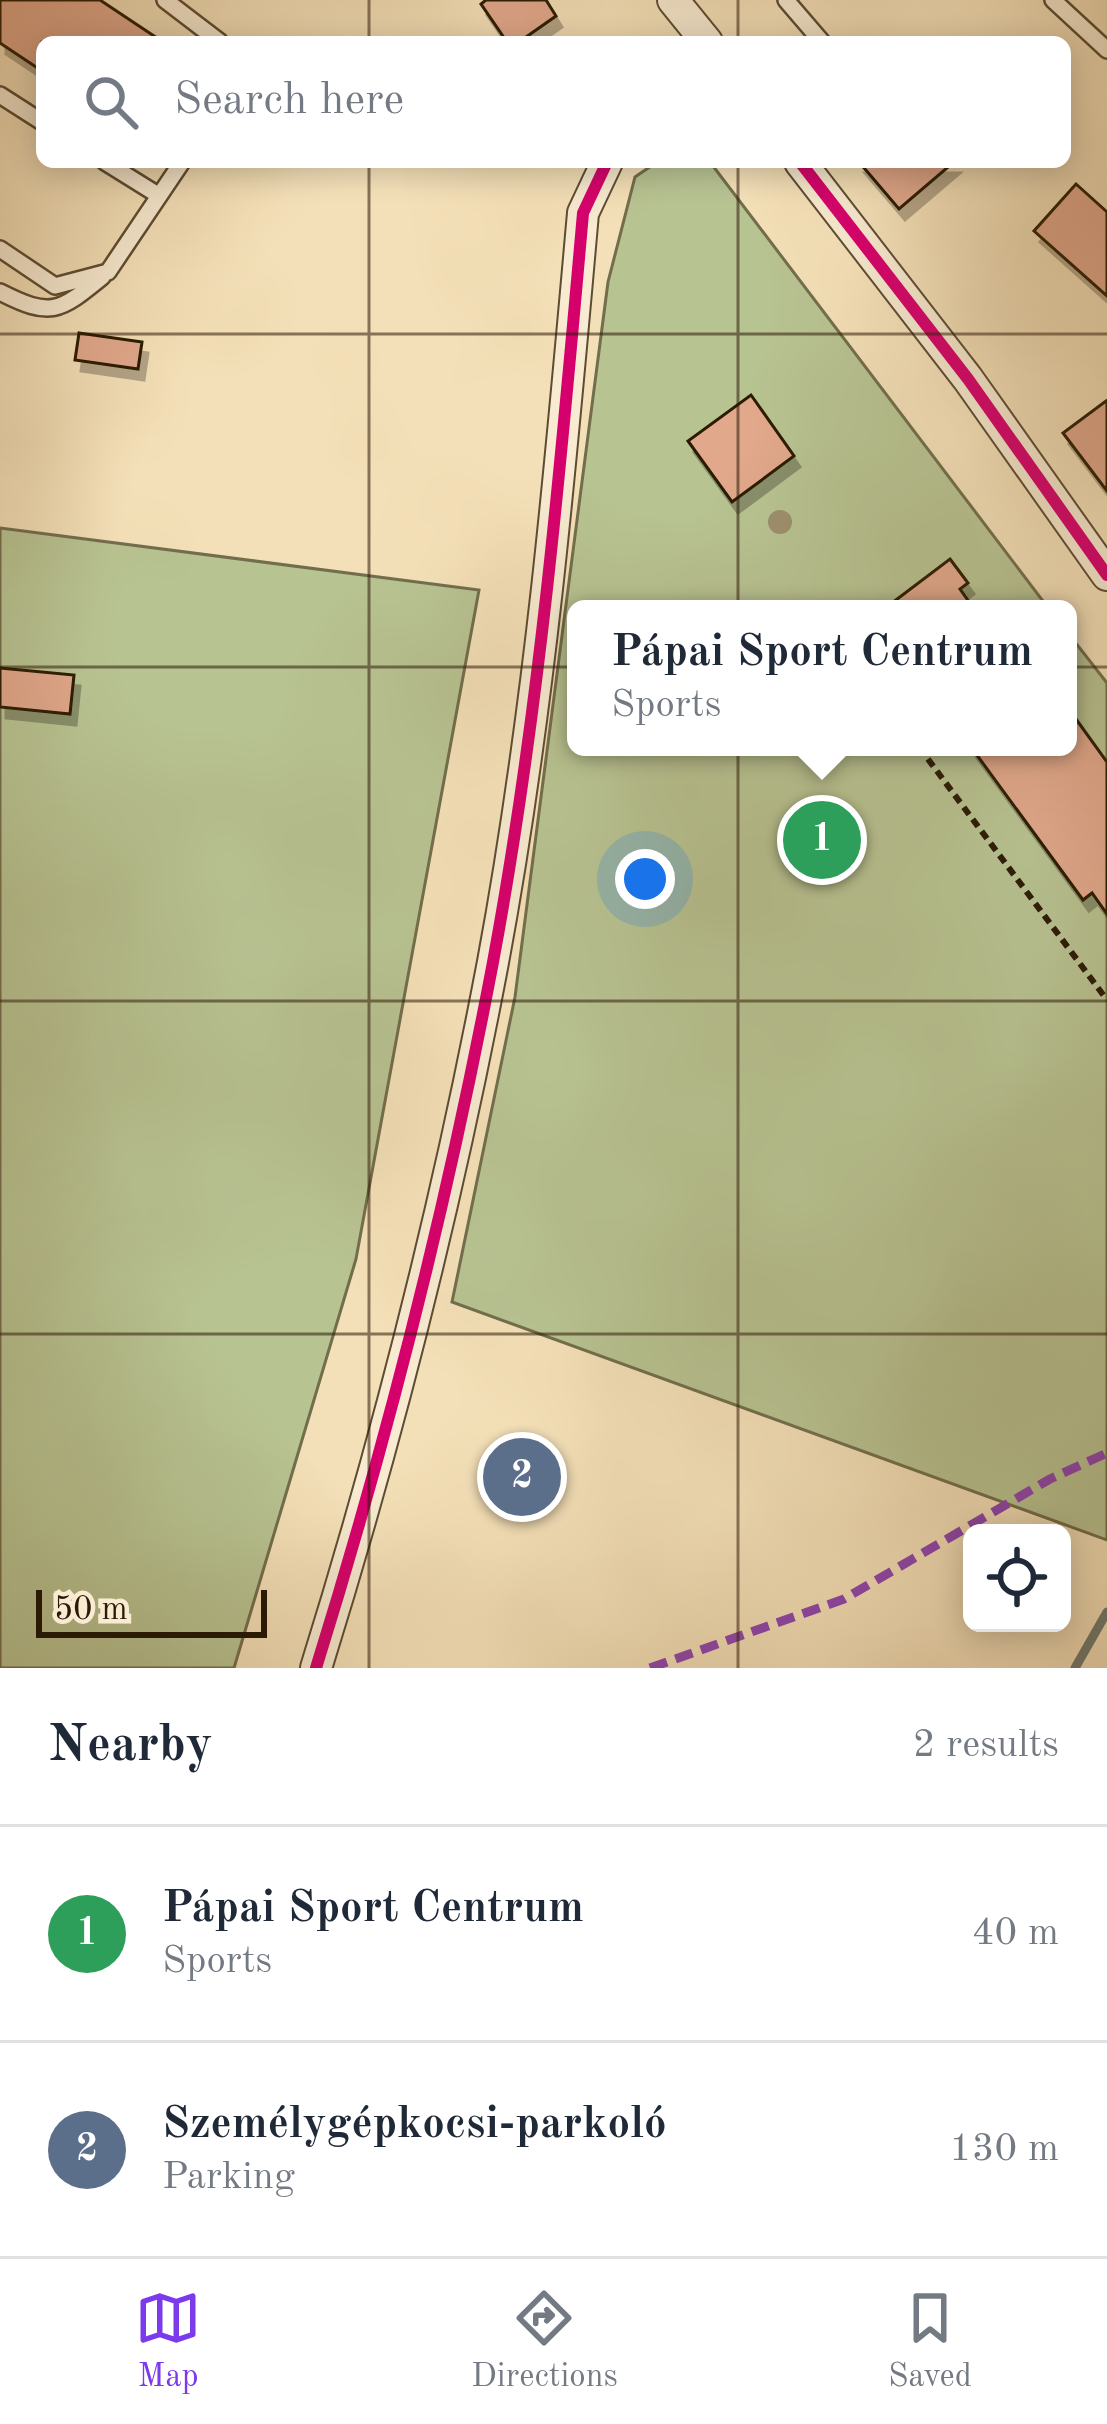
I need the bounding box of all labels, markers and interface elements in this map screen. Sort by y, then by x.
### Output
search box [36,36,1071,168]
icon: search [78,69,144,135]
text: Search here [174,79,404,124]
popup [567,600,1077,756]
text: Pápai Sport Centrum [611,631,1033,676]
text: Sports [611,686,721,725]
pin: 1 [783,795,861,885]
your location [615,849,675,909]
pin: 2 [483,1432,561,1522]
map controls [963,1524,1071,1632]
button: locate [963,1524,1071,1632]
scale bar [36,1584,267,1637]
text: 50 m [54,1594,128,1627]
text: Nearby [48,1721,213,1772]
text: 2 results [913,1726,1059,1765]
text: Pápai Sport Centrum [162,1887,584,1932]
text: 1 [76,1914,98,1953]
text: 40 m [972,1914,1059,1953]
text: Sports [162,1942,272,1981]
text: Személygépkocsi-parkoló [162,2103,667,2148]
text: 2 [76,2130,98,2169]
text: 130 m [949,2130,1059,2169]
text: Parking [162,2158,295,2197]
tab: Map [135,2285,201,2398]
tab: Directions [471,2285,618,2398]
tab: Saved [888,2285,972,2398]

